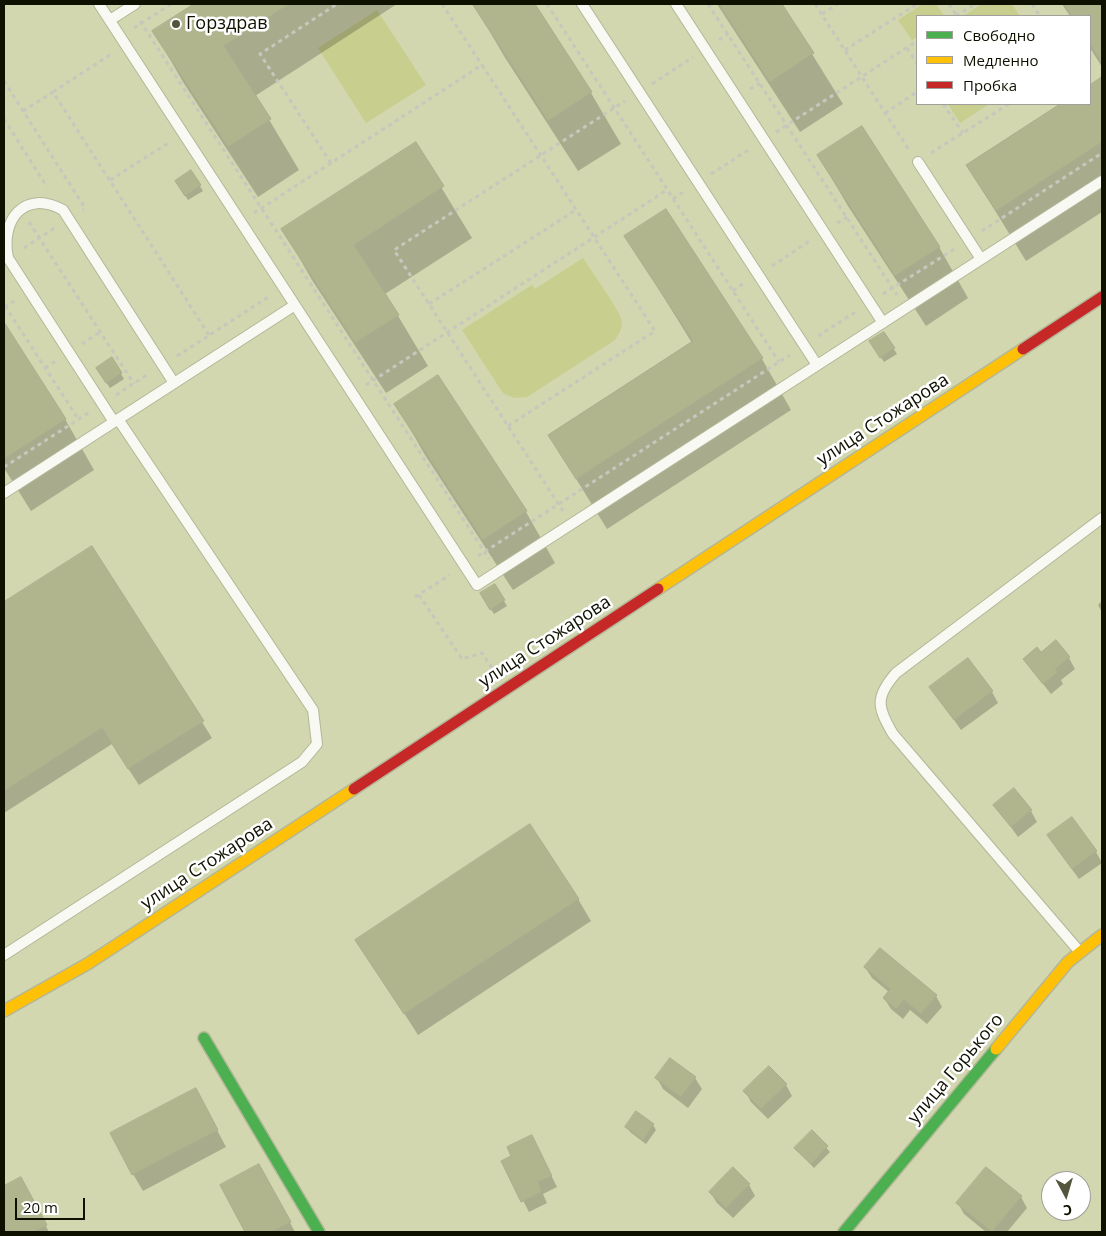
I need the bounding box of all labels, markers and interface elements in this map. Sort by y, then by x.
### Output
place label: Горздрав [186,13,268,35]
legend [916,15,1091,105]
marker: Горздрав [170,18,182,30]
text: Свободно [963,25,1035,45]
text: Медленно [963,50,1039,70]
text: Пробка [963,75,1017,95]
street label: улица Стожарова [813,369,953,471]
street label: улица Стожарова [475,591,615,693]
street label: улица Стожарова [137,813,277,915]
street label: улица Горького [904,1009,1008,1129]
north arrow [1041,1171,1091,1221]
scale bar [18,1188,88,1220]
text: 20 m [23,1197,58,1217]
text: С [1062,1201,1073,1220]

